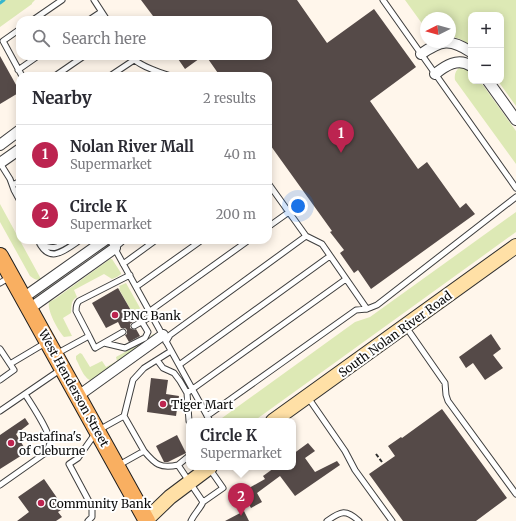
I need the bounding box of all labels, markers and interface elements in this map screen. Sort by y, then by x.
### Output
north arrow [420,12,456,48]
map controls [468,12,504,84]
button: + [468,12,504,48]
search box [16,16,272,60]
icon: search [30,27,52,49]
text: Search here [62,29,146,48]
button: − [468,48,504,84]
text: Nearby [32,87,92,109]
text: 2 results [203,90,256,107]
pin: 1 [328,120,354,153]
text: Nolan River Mall [70,137,194,156]
text: 1 [42,146,48,163]
text: 40 m [224,146,256,163]
text: Supermarket [70,156,152,173]
your location [288,196,308,216]
text: Circle K [70,197,127,216]
text: 2 [41,206,49,223]
text: 200 m [216,206,256,223]
text: Supermarket [70,216,152,233]
street label: South Nolan River Road [335,288,455,380]
place label: PNC Bank [123,308,181,323]
marker: PNC Bank [110,310,120,320]
street label: West Henderson Street [35,326,113,450]
place label: Tiger Mart [171,397,233,412]
marker: Tiger Mart [158,399,168,409]
popup [186,418,296,470]
text: Circle K [200,426,257,445]
place label: Pastafina's of Cleburne [19,429,85,458]
marker: Pastafina's of Cleburne [6,438,16,448]
text: Supermarket [200,445,282,462]
pin: 2 [228,483,254,516]
place label: Community Bank [49,496,152,511]
marker: Community Bank [36,498,46,508]

